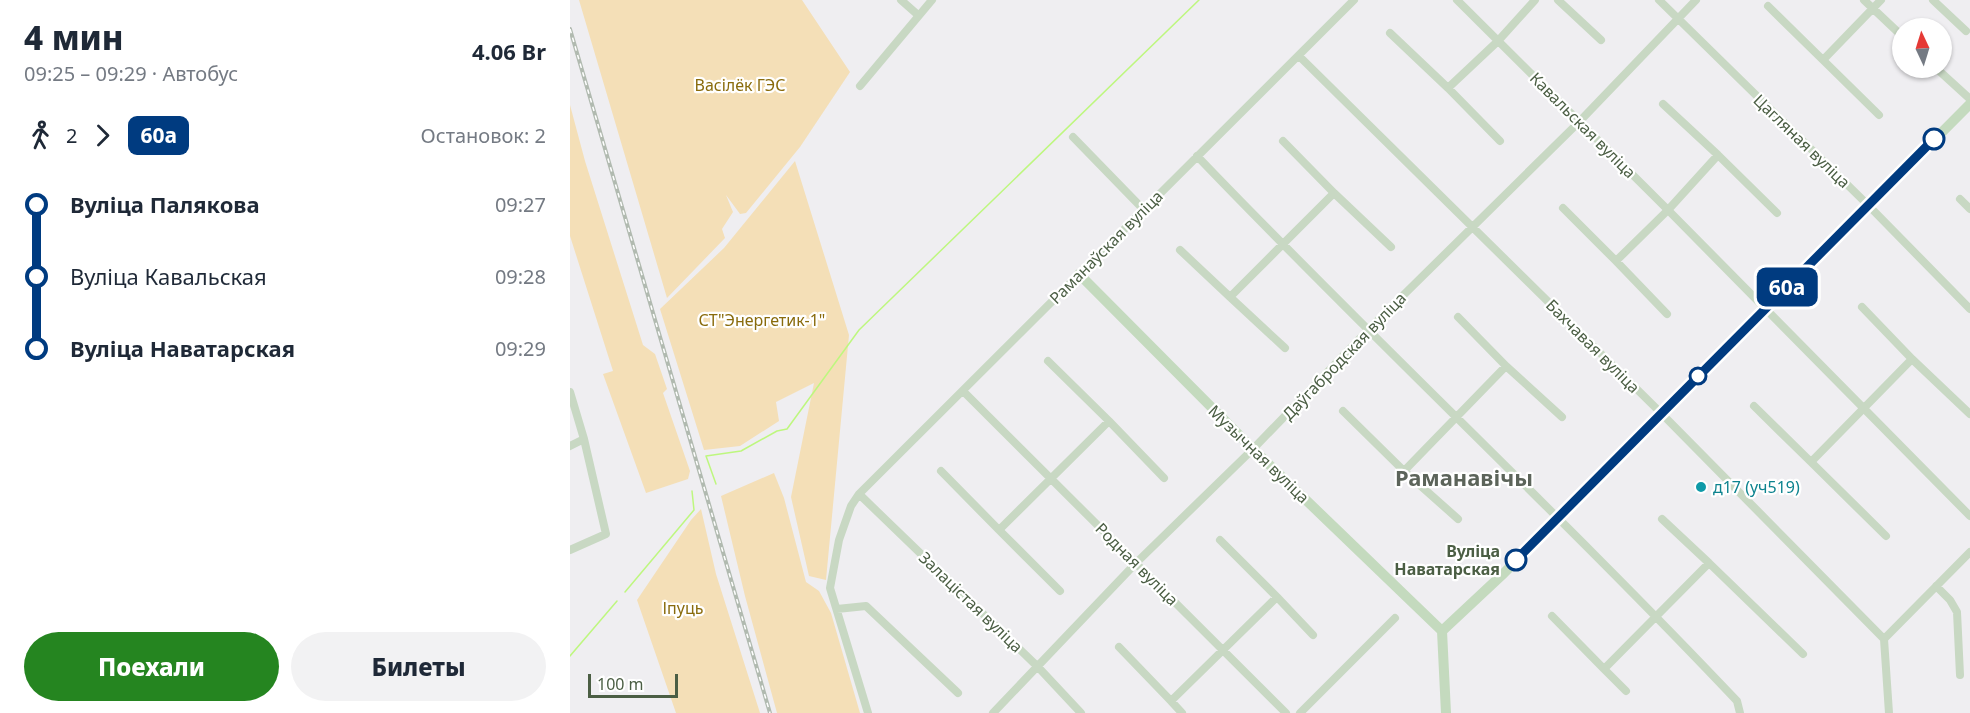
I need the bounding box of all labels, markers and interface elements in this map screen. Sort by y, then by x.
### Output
text: 4 мин [24,15,124,60]
north arrow [1892,18,1952,78]
map controls [1892,18,1952,78]
text: 4.06 Br [472,36,546,66]
text: 09:25 – 09:29 · Автобус [24,60,238,87]
street label: Кавальская вуліца [1525,67,1641,183]
park label: Васілёк ГЭС [695,74,785,96]
street label: Цагляная вуліца [1749,89,1855,193]
icon: walk [24,119,57,152]
icon: forward [86,119,119,152]
text: 60а [140,121,177,149]
text: 2 [66,122,77,149]
text: Остановок: 2 [421,122,546,149]
unlabelled marker [1923,128,1945,150]
street label: Раманаўская вуліца [1044,185,1168,309]
text: Вуліца Палякова [70,189,260,219]
text: 09:27 [495,191,546,218]
text: Вуліца Кавальская [70,261,267,291]
text: 09:28 [495,263,546,290]
line badge: 60а [1752,268,1822,306]
text: 60а [1769,273,1805,301]
street label: Даўгабродская вуліца [1277,287,1411,425]
street label: Бахчавая вуліца [1541,294,1645,398]
park label: СТ"Энергетик-1" [699,309,825,331]
text: Вуліца Наватарская [70,333,295,363]
text: 09:29 [495,335,546,362]
unlabelled marker [1689,367,1707,385]
street label: Музычная вуліца [1204,400,1314,508]
district label: Раманавічы [1395,462,1533,492]
place label: д17 (уч519) [1713,476,1800,498]
marker: д17 (уч519) [1694,480,1708,494]
street label: Родная вуліца [1091,518,1183,610]
place label: Вуліца Наватарская [1394,540,1500,580]
street label: Залацістая вуліца [914,547,1028,657]
marker: Вуліца Наватарская [1505,549,1527,571]
park label: Іпуць [663,597,703,619]
button: Поехали [24,632,279,701]
button: Билеты [291,632,546,701]
scale bar [588,671,678,698]
text: 100 m [597,673,644,695]

